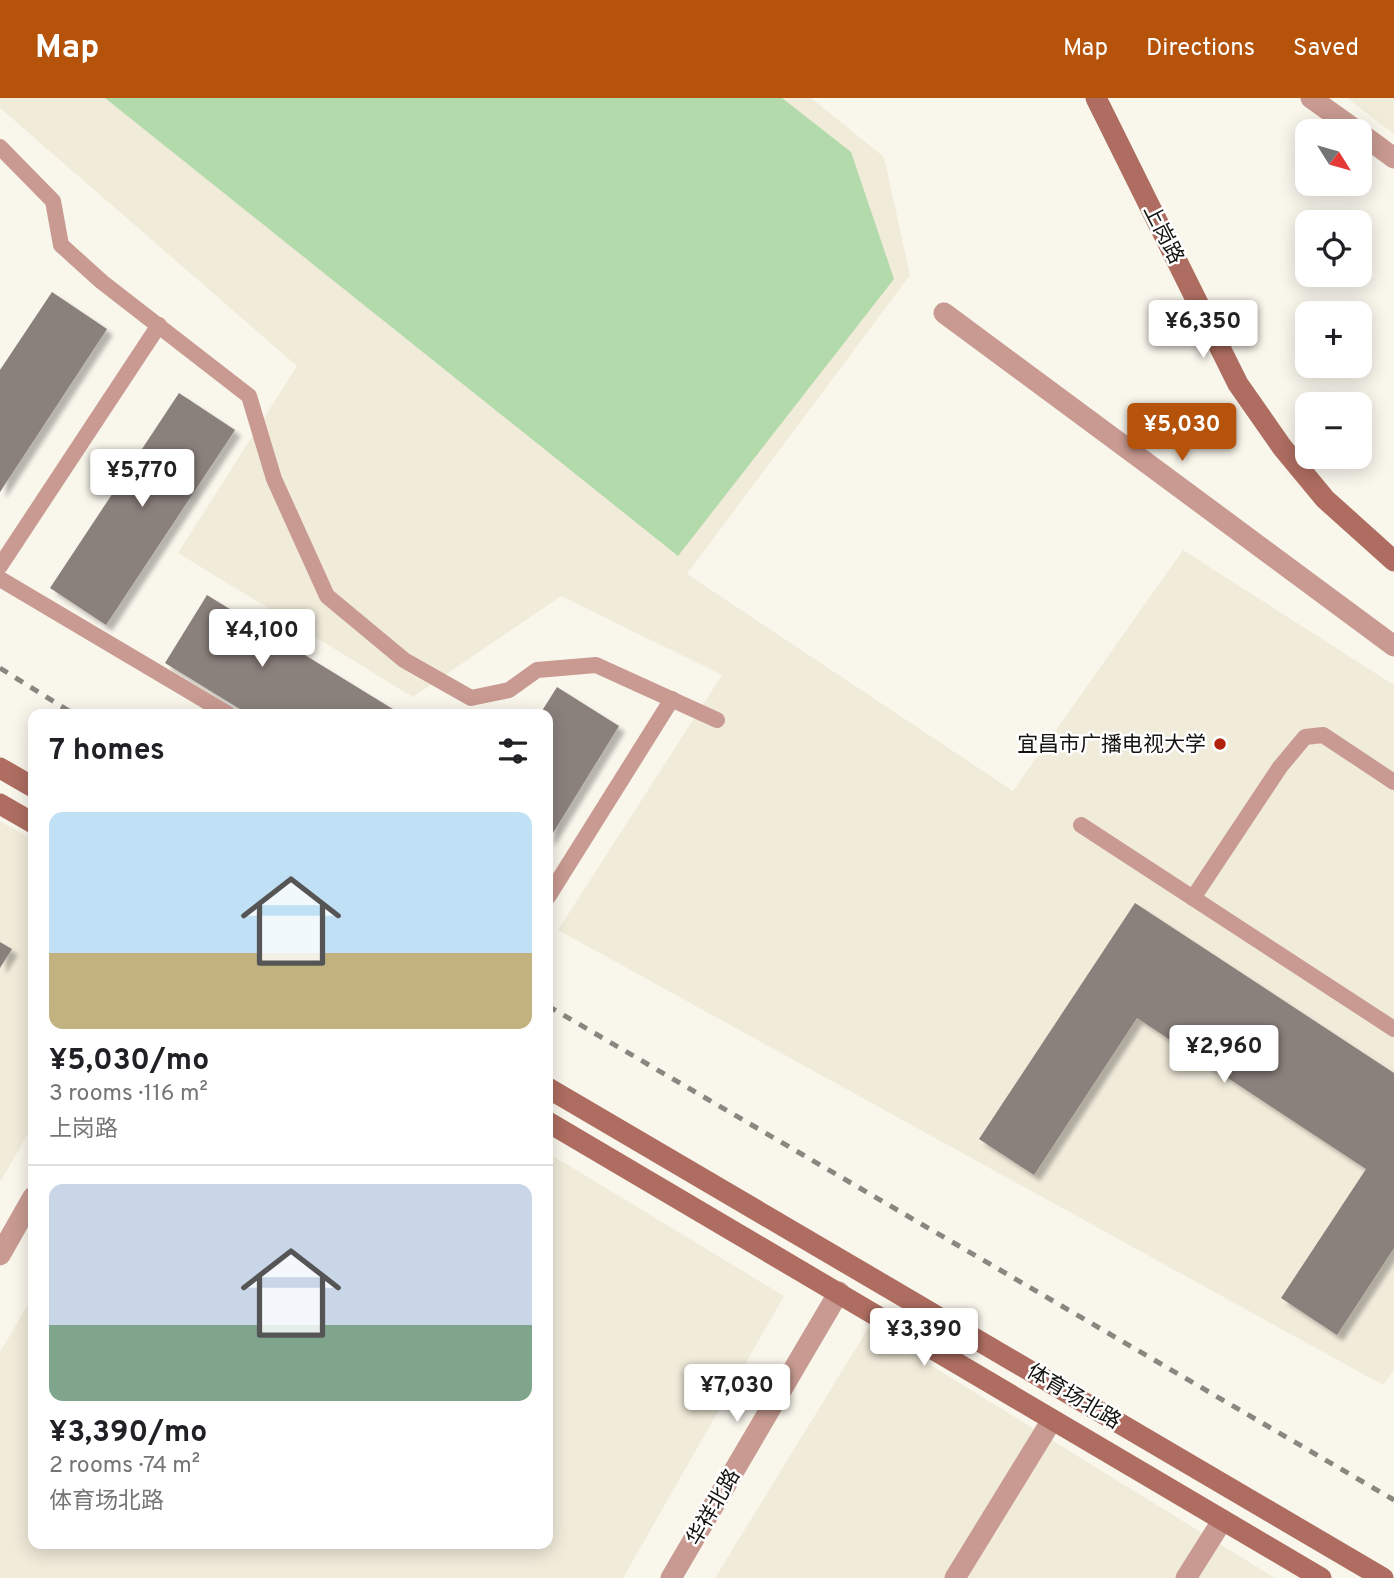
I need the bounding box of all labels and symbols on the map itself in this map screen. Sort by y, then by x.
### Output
north arrow [1295,119,1372,196]
street label: 上岗路 [1136,200,1189,269]
pin: ¥6,350 [1146,300,1260,360]
pin: ¥5,030 [1125,404,1239,463]
pin: ¥5,770 [85,450,199,509]
pin: ¥4,100 [205,610,319,669]
place label: 宜昌市广播电视大学 [1017,732,1206,759]
marker: 宜昌市广播电视大学 [1212,736,1228,752]
pin: ¥2,960 [1167,1026,1281,1085]
pin: ¥3,390 [867,1308,981,1368]
street label: 体育场北路 [1021,1359,1125,1436]
pin: ¥7,030 [680,1364,794,1424]
street label: 华祥北路 [682,1465,747,1551]

